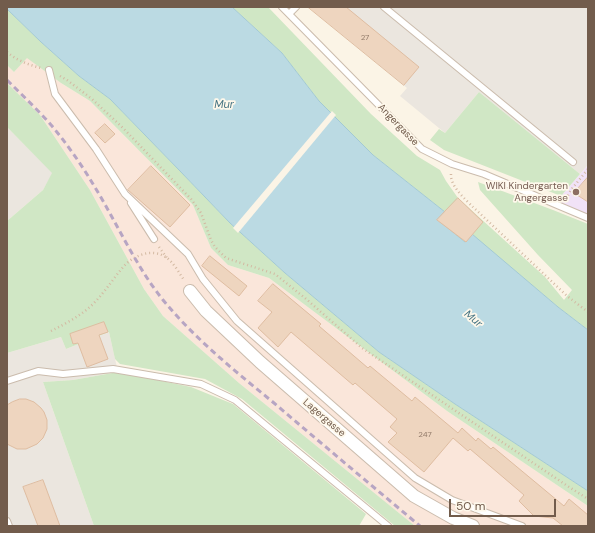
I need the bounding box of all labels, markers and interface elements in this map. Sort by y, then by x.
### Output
house number: 27 [361,33,369,43]
water label: Mur [214,98,234,112]
street label: Angergasse [375,101,421,149]
place label: WIKI Kindergarten Angergasse [486,180,568,204]
marker: WIKI Kindergarten Angergasse [571,187,581,197]
water label: Mur [461,308,485,330]
street label: Lagergasse [300,396,348,440]
house number: 247 [418,430,432,440]
scale bar [451,491,558,517]
text: 50 m [456,498,485,514]

